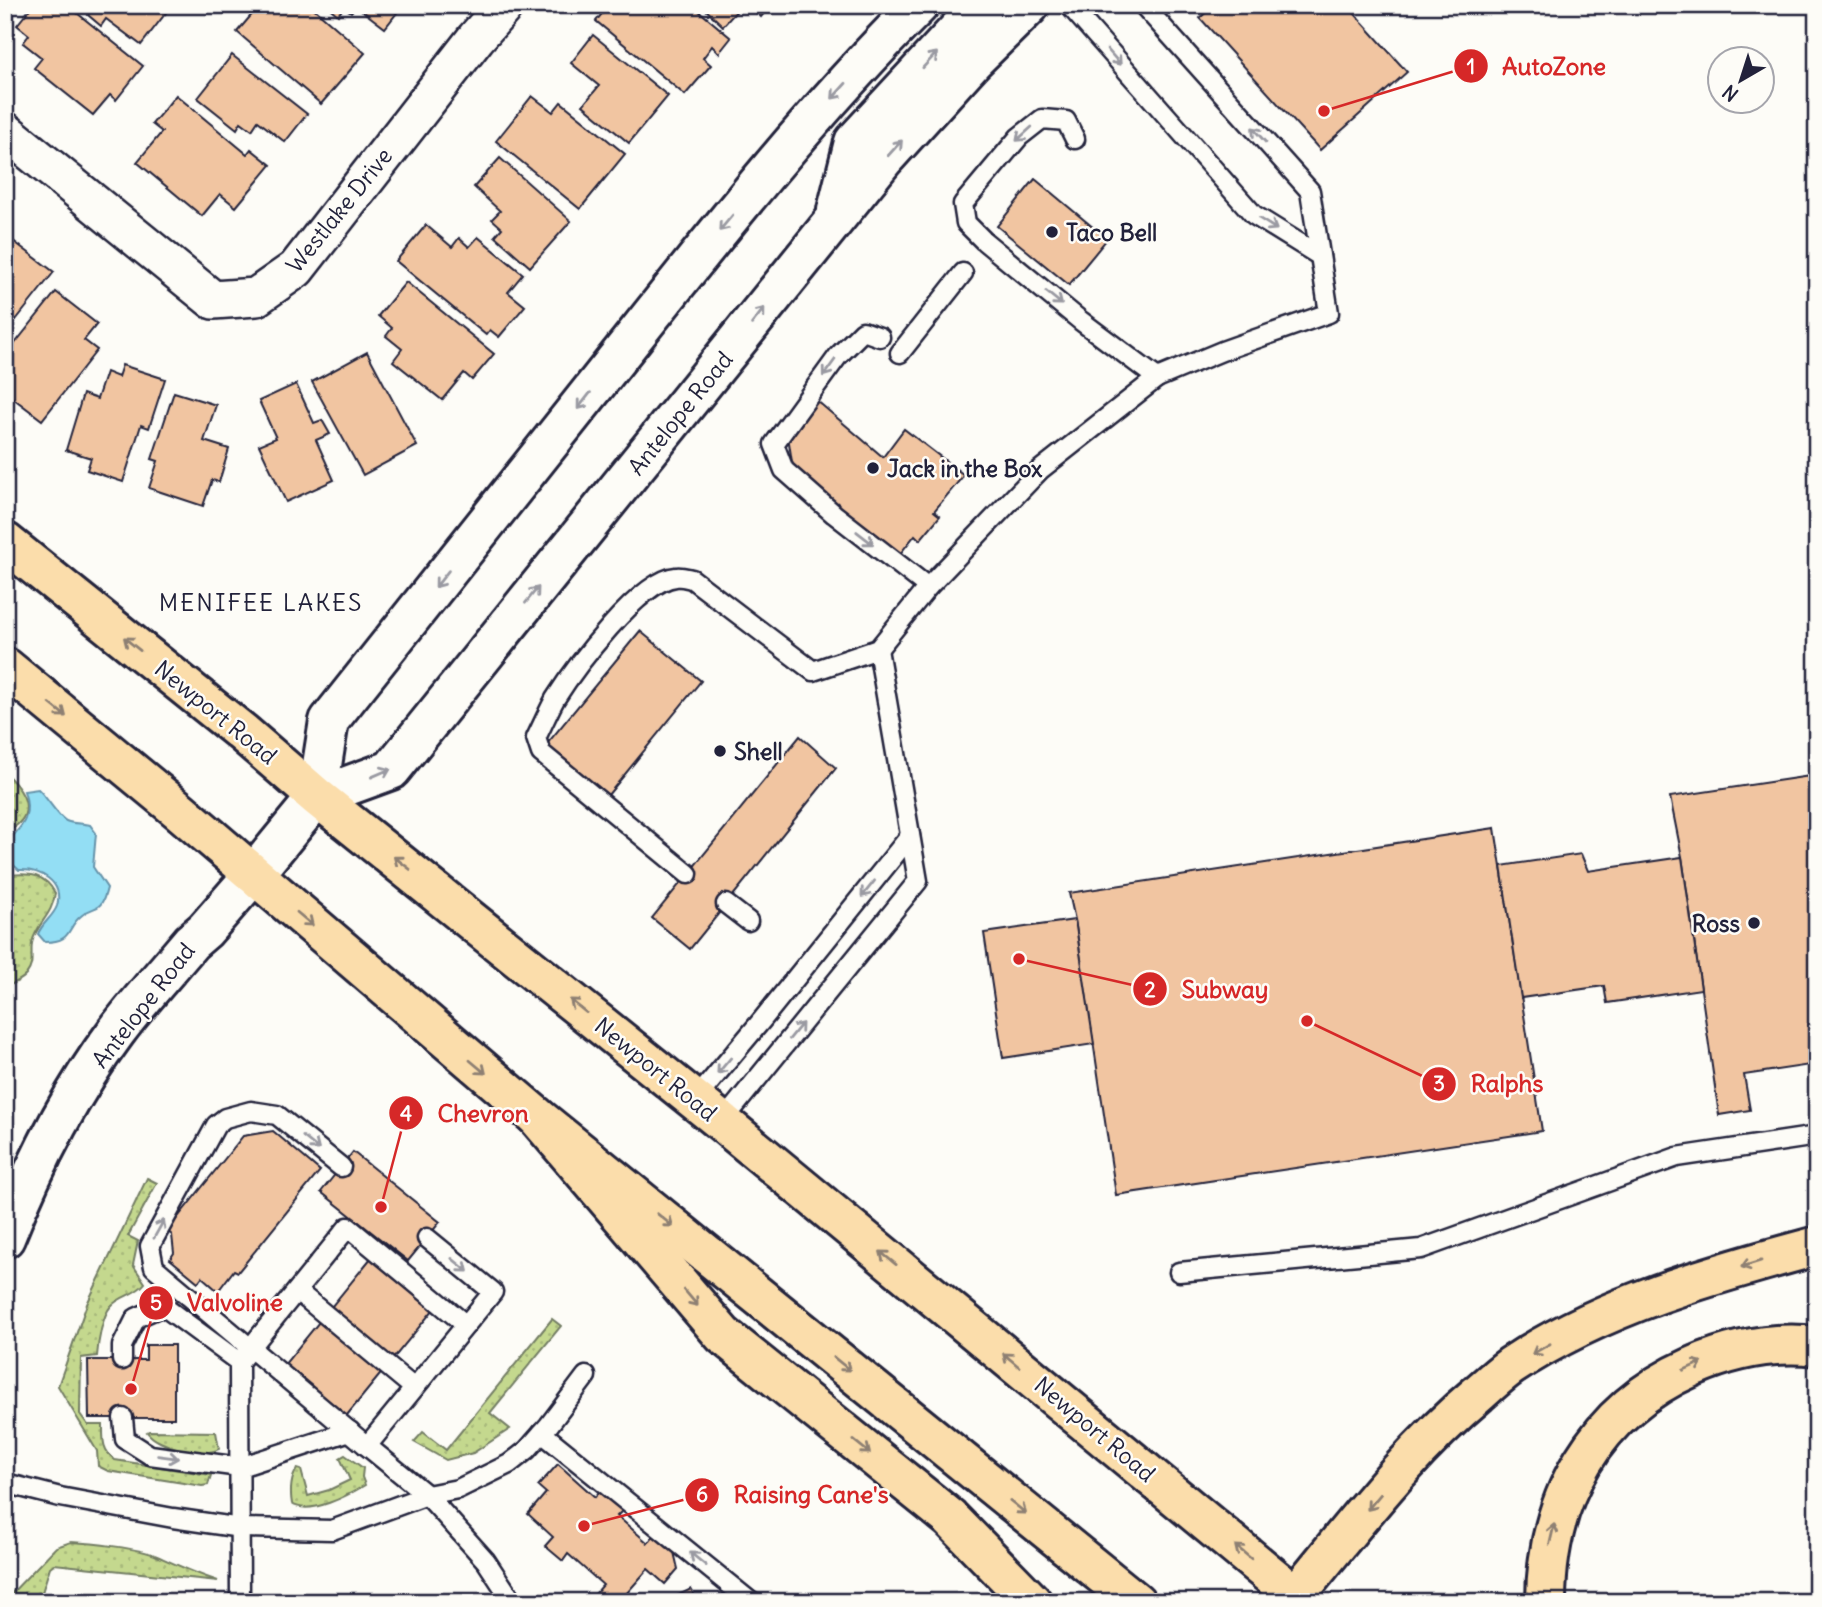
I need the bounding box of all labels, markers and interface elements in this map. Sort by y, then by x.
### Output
callout: AutoZone [1453,44,1620,89]
north arrow [1706,46,1776,116]
one-way arrow [1106,47,1122,65]
one-way arrow [922,51,938,69]
text: AutoZone [1502,51,1606,81]
text: 1 [1467,53,1475,80]
text: N [1718,80,1743,107]
one-way arrow [831,81,847,99]
one-way arrow [1015,126,1033,142]
one-way arrow [1251,126,1267,144]
one-way arrow [886,140,903,157]
street label: Westlake Drive [280,142,398,278]
one-way arrow [718,214,734,232]
one-way arrow [1258,216,1277,231]
place label: Taco Bell [1066,218,1157,247]
marker: Taco Bell [1044,224,1060,240]
one-way arrow [1044,291,1062,306]
one-way arrow [750,308,766,326]
street label: Antelope Road [621,345,739,481]
one-way arrow [822,358,836,377]
one-way arrow [576,391,591,409]
place label: Jack in the Box [887,454,1043,483]
marker: Jack in the Box [865,460,881,476]
one-way arrow [856,530,874,546]
one-way arrow [434,569,450,587]
district label: MENIFEE LAKES [159,587,363,617]
one-way arrow [524,587,539,605]
one-way arrow [124,636,142,652]
street label: Newport Road [149,654,283,770]
one-way arrow [49,702,67,718]
place label: Shell [734,737,783,766]
marker: Shell [712,743,728,759]
one-way arrow [370,766,391,779]
one-way arrow [393,855,411,870]
one-way arrow [860,880,875,898]
place label: Ross [1692,909,1740,938]
one-way arrow [296,911,314,927]
marker: Ross [1746,915,1762,931]
street label: Antelope Road [85,937,201,1073]
callout: Subway [1133,967,1282,1012]
text: Subway [1182,974,1268,1004]
text: 2 [1144,976,1156,1003]
one-way arrow [570,998,588,1014]
street label: Newport Road [589,1011,723,1127]
one-way arrow [789,1023,804,1041]
one-way arrow [716,1056,732,1074]
one-way arrow [469,1059,487,1074]
callout: Ralphs [1422,1061,1557,1106]
text: Ralphs [1471,1068,1543,1098]
text: 3 [1433,1070,1445,1097]
callout: Chevron [388,1091,543,1136]
text: Chevron [437,1098,529,1128]
text: 4 [400,1100,412,1127]
one-way arrow [301,1135,319,1150]
one-way arrow [656,1213,674,1228]
one-way arrow [152,1220,166,1240]
one-way arrow [879,1250,897,1266]
one-way arrow [451,1257,469,1273]
one-way arrow [1740,1258,1762,1271]
callout: Valvoline [138,1280,297,1325]
text: Valvoline [187,1287,283,1317]
text: 5 [150,1289,162,1316]
one-way arrow [683,1289,699,1307]
one-way arrow [1531,1342,1551,1356]
one-way arrow [1002,1352,1020,1367]
one-way arrow [832,1356,850,1371]
one-way arrow [1682,1359,1703,1372]
street label: Newport Road [1029,1370,1161,1488]
one-way arrow [853,1440,871,1455]
one-way arrow [156,1451,178,1464]
callout: Raising Cane's [684,1472,902,1517]
text: Raising Cane's [733,1479,889,1509]
text: 6 [696,1481,708,1508]
one-way arrow [1366,1492,1382,1510]
one-way arrow [1009,1499,1027,1515]
one-way arrow [1546,1523,1560,1546]
one-way arrow [1234,1544,1252,1559]
one-way arrow [690,1551,708,1567]

